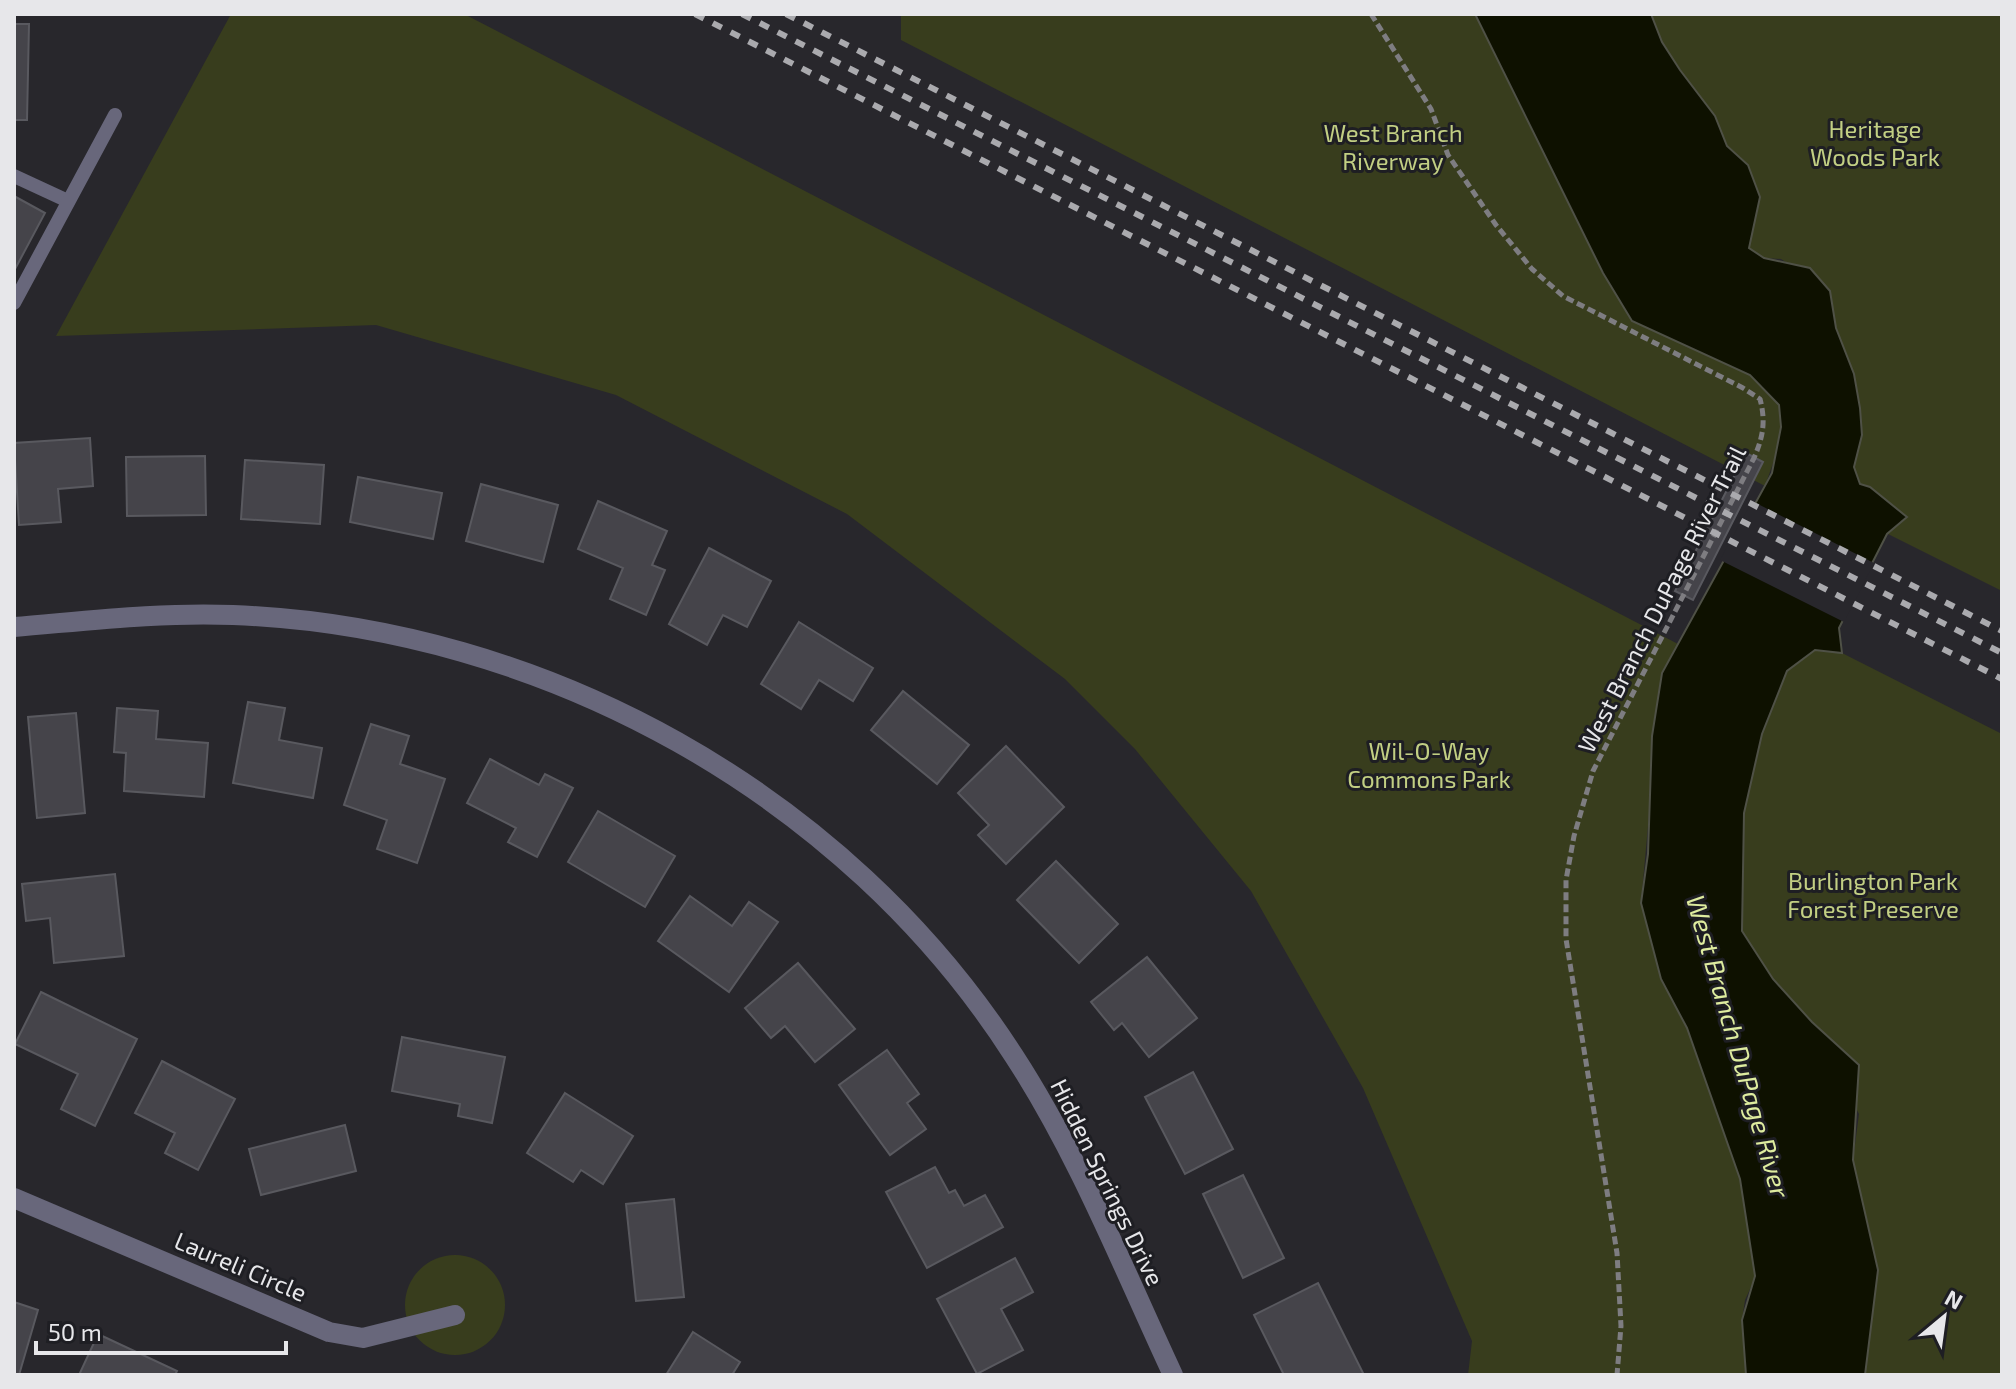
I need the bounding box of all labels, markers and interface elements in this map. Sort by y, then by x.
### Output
park label: Heritage Woods Park [1810,114,1940,171]
park label: West Branch Riverway [1323,118,1463,175]
street label: West Branch DuPage River Trail [1571,441,1751,757]
park label: Wil-O-Way Commons Park [1347,736,1511,793]
park label: Burlington Park Forest Preserve [1787,866,1959,923]
water label: West Branch DuPage River [1681,891,1797,1202]
street label: Hidden Springs Drive [1045,1074,1171,1290]
street label: Laureli Circle [171,1225,311,1307]
north arrow [1904,1277,1984,1357]
text: N [1941,1283,1967,1314]
scale bar [36,1305,286,1355]
text: 50 m [48,1317,102,1346]

